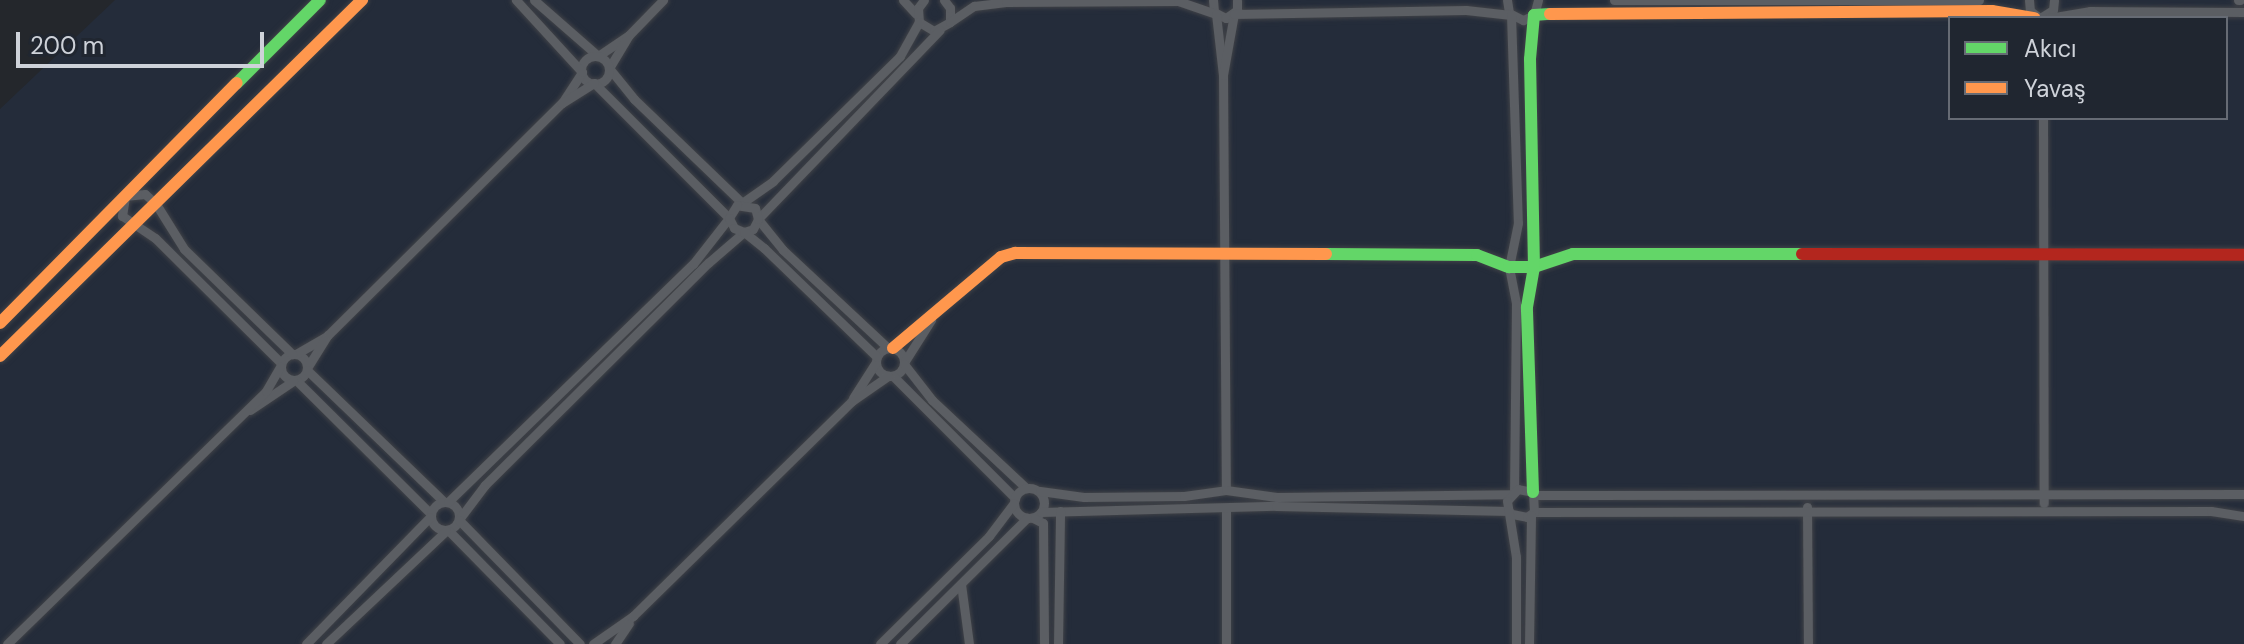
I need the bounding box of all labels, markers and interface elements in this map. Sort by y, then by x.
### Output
scale bar [20,16,268,66]
legend [1948,16,2228,120]
text: 200 m [30,30,104,61]
text: Akıcı [2024,33,2076,64]
text: Yavaş [2024,73,2086,104]

